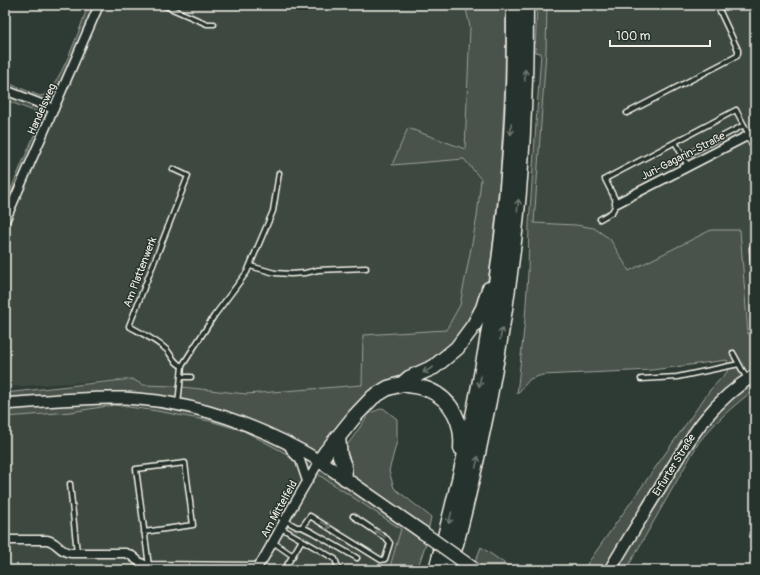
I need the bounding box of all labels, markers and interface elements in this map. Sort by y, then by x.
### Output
scale bar [610,22,710,48]
text: 100 m [616,29,651,44]
one-way arrow [521,69,529,82]
street label: Handelsweg [25,81,59,137]
one-way arrow [508,122,515,135]
street label: Juri-Gagarin-Straße [639,129,728,183]
one-way arrow [514,199,521,212]
street label: Am Plattenwerk [121,235,160,309]
one-way arrow [497,328,505,341]
one-way arrow [422,367,434,374]
one-way arrow [476,374,484,387]
street label: Erfurter Straße [650,431,699,498]
one-way arrow [473,455,481,468]
street label: Am Mittelfeld [258,478,300,540]
one-way arrow [445,512,453,525]
one-way arrow [320,522,332,530]
one-way arrow [375,530,386,538]

